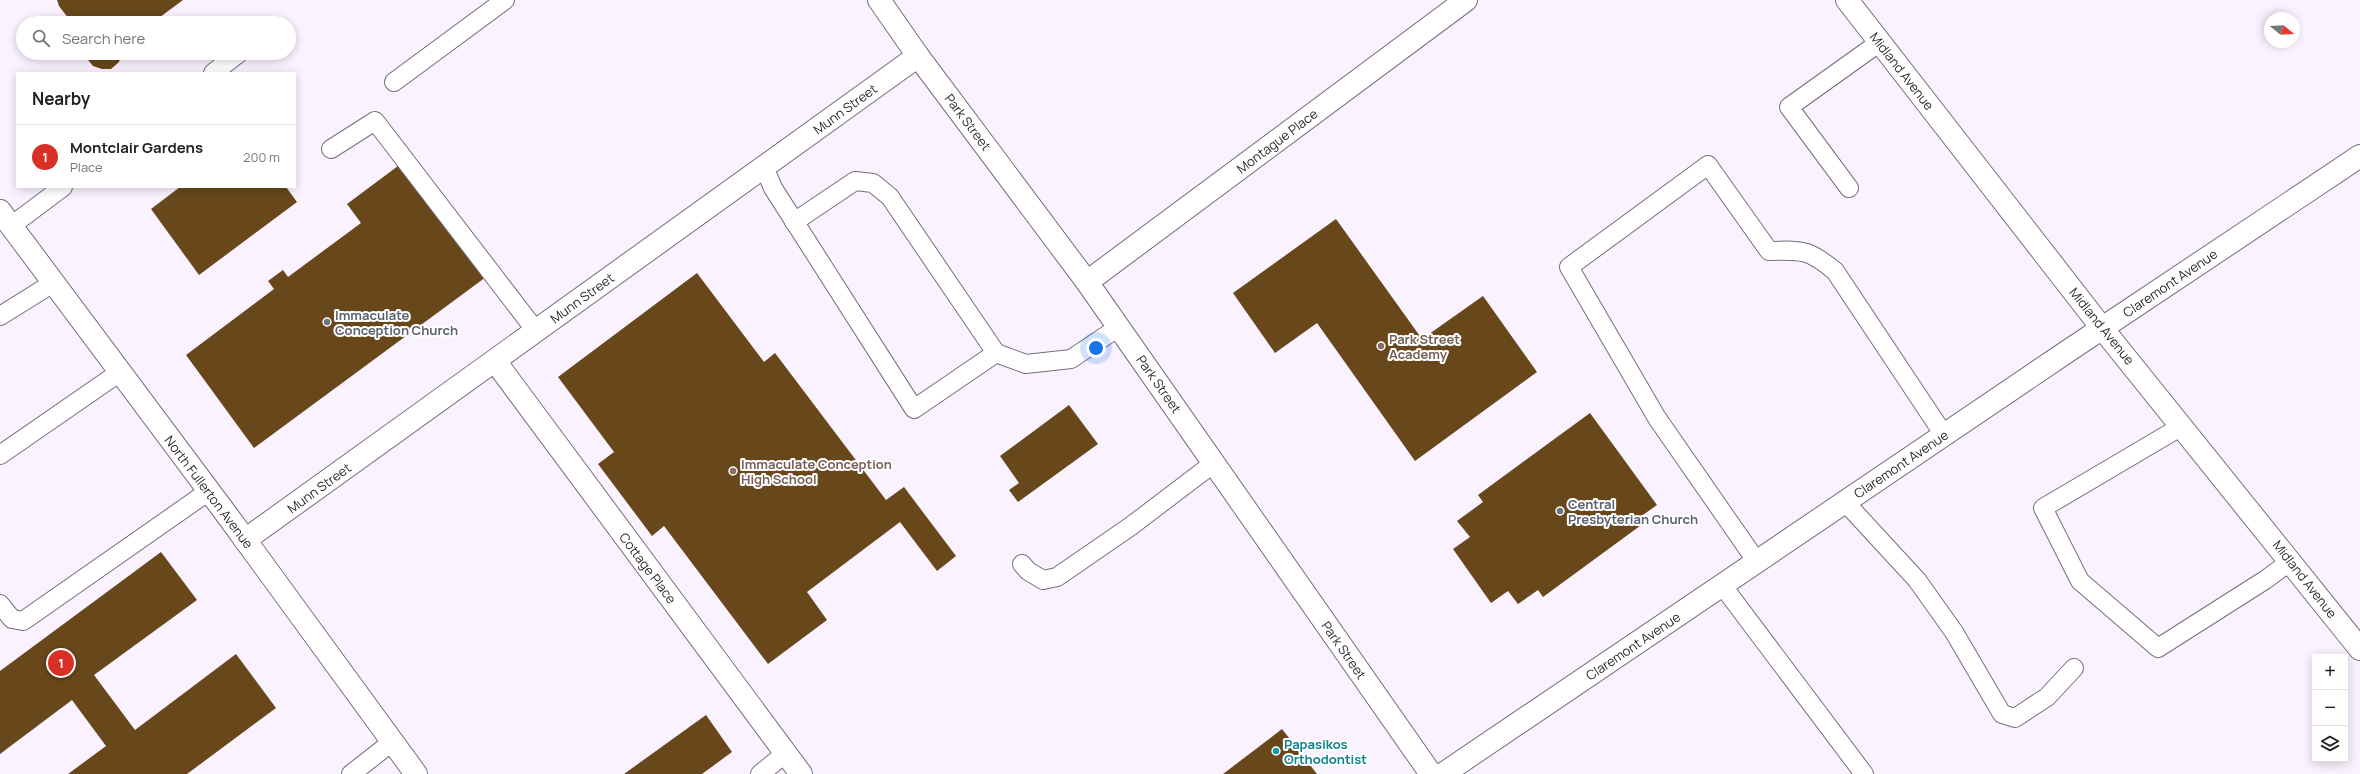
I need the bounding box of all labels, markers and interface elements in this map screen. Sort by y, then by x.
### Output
north arrow [2264,12,2300,48]
search box [16,16,296,60]
icon: search [30,27,52,49]
text: Search here [62,28,145,49]
street label: Midland Avenue [1866,28,1938,114]
street label: Munn Street [809,80,881,138]
text: Nearby [32,87,90,110]
street label: Park Street [941,90,995,154]
street label: Montague Place [1233,104,1322,177]
text: Montclair Gardens [70,137,203,158]
text: 1 [42,148,48,166]
text: 200 m [243,148,280,166]
text: Place [70,158,103,176]
street label: Claremont Avenue [2119,244,2221,321]
street label: Munn Street [546,269,618,327]
street label: Midland Avenue [2065,284,2139,369]
place label: Immaculate Conception Church [335,306,458,339]
marker: Immaculate Conception Church [322,317,332,327]
place label: Park Street Academy [1389,330,1460,363]
your location [1086,338,1106,358]
marker: Park Street Academy [1376,341,1386,351]
street label: Park Street [1133,352,1185,416]
street label: Claremont Avenue [1850,425,1952,502]
street label: North Fullerton Avenue [161,432,258,552]
place label: Immaculate Conception High School [741,455,892,488]
street label: Munn Street [283,459,355,517]
marker: Immaculate Conception High School [728,466,738,476]
place label: Central Presbyterian Church [1568,495,1698,528]
marker: Central Presbyterian Church [1555,506,1565,516]
street label: Cottage Place [615,529,681,607]
street label: Midland Avenue [2269,536,2341,622]
street label: Claremont Avenue [1582,607,1684,684]
street label: Park Street [1318,618,1370,682]
pin: 1 [48,648,74,678]
map controls [2312,654,2348,762]
button: + [2312,654,2348,690]
button: − [2312,690,2348,726]
button: layers [2312,726,2348,762]
place label: Papasikos Orthodontist [1284,735,1367,768]
marker: Papasikos Orthodontist [1271,746,1281,756]

